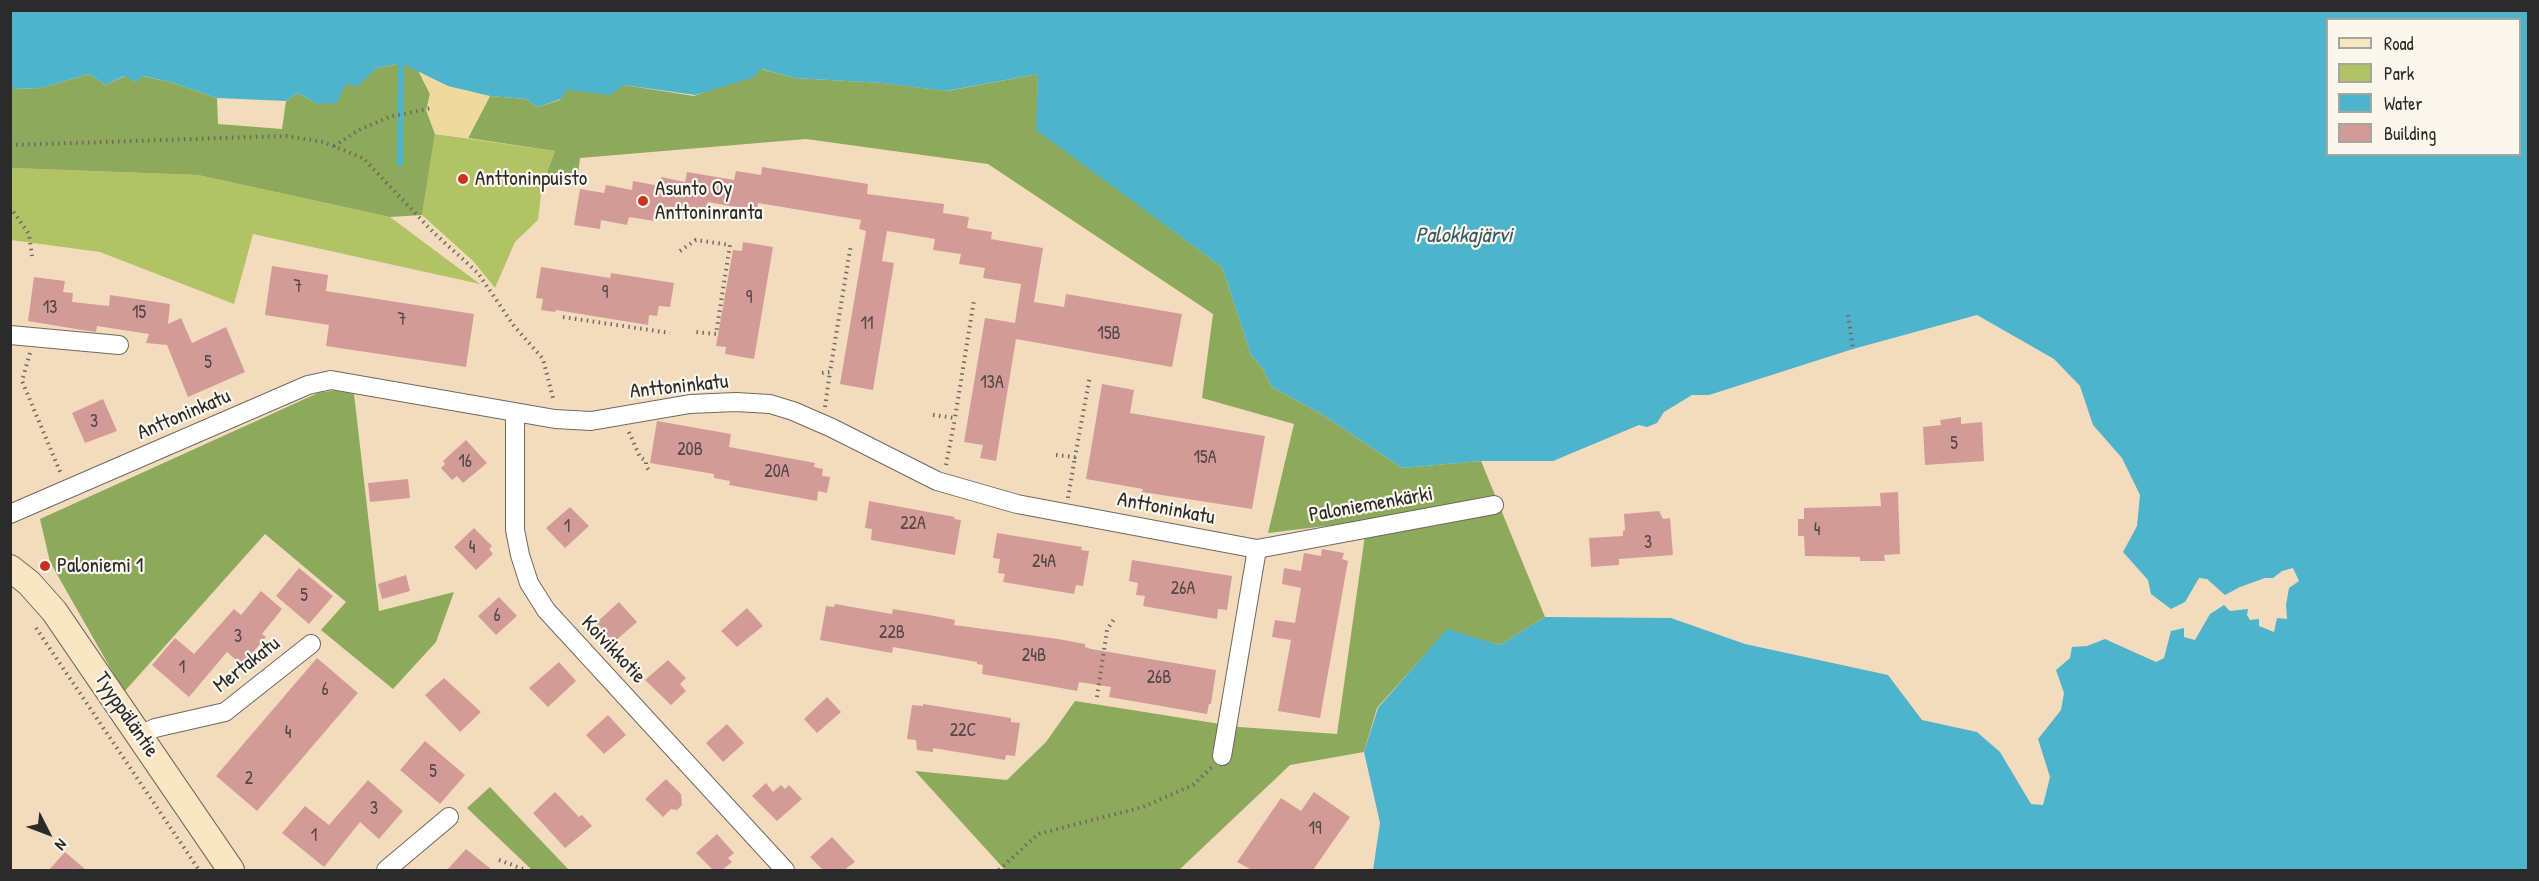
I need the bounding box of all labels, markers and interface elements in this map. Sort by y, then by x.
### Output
legend [2326,18,2521,156]
text: Road [2384,31,2414,56]
text: Park [2384,61,2414,86]
text: Water [2384,91,2422,116]
text: Building [2384,121,2436,146]
place label: Anttoninpuisto [475,166,587,192]
marker: Anttoninpuisto [456,172,470,186]
place label: Asunto Oy Anttoninranta [655,176,763,226]
marker: Asunto Oy Anttoninranta [636,194,650,208]
water label: Palokkajärvi [1416,223,1512,249]
house number: 7 [294,276,302,298]
house number: 9 [602,282,608,304]
house number: 9 [746,287,752,309]
house number: 13 [43,297,57,319]
house number: 15 [132,302,146,324]
house number: 7 [398,309,406,331]
house number: 11 [860,313,874,335]
house number: 15B [1097,323,1121,345]
house number: 5 [204,352,212,374]
street label: Anttoninkatu [628,369,730,405]
house number: 13A [980,372,1004,394]
street label: Anttoninkatu [134,384,234,446]
house number: 3 [90,411,98,433]
house number: 5 [1950,433,1958,455]
house number: 20B [677,439,703,461]
house number: 15A [1194,447,1216,469]
house number: 16 [458,451,472,473]
house number: 20A [764,461,790,483]
street label: Paloniemenkärki [1307,482,1435,528]
street label: Anttoninkatu [1115,487,1217,531]
house number: 22A [900,513,926,535]
house number: 1 [564,516,570,538]
house number: 4 [1814,519,1820,541]
house number: 3 [1644,532,1652,554]
house number: 4 [469,537,475,559]
house number: 24A [1032,551,1056,573]
place label: Paloniemi 1 [57,553,143,579]
marker: Paloniemi 1 [38,559,52,573]
house number: 26A [1171,578,1195,600]
house number: 5 [300,585,308,607]
house number: 6 [493,605,501,627]
street label: Koivikkotie [575,611,651,689]
house number: 22B [879,622,905,644]
house number: 3 [234,626,242,648]
street label: Mertakatu [209,631,285,699]
house number: 24B [1022,645,1046,667]
house number: 1 [179,657,185,679]
house number: 26B [1147,667,1171,689]
street label: Tyyppäläntie [88,668,164,762]
house number: 6 [321,679,329,701]
house number: 22C [950,720,976,742]
house number: 4 [285,722,291,744]
house number: 5 [429,761,437,783]
house number: 2 [245,768,253,790]
house number: 3 [370,798,378,820]
north arrow [18,803,78,863]
house number: 19 [1308,818,1322,840]
house number: 1 [311,825,317,847]
text: N [50,835,72,856]

